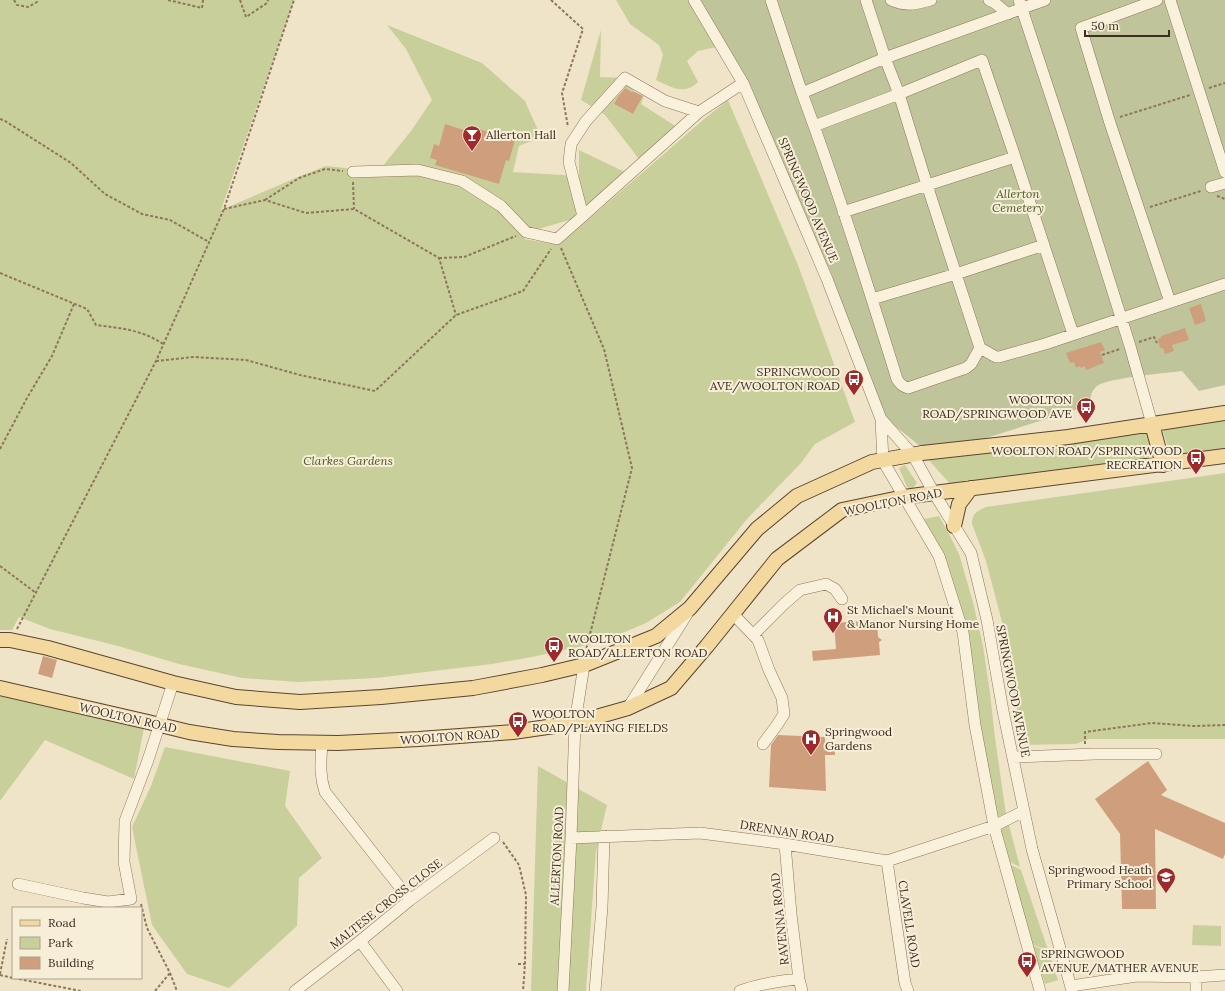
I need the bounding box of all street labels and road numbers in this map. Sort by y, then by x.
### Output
street label: SPRINGWOOD AVENUE [775,135,842,265]
street label: WOOLTON ROAD [843,485,943,518]
street label: SPRINGWOOD AVENUE [993,623,1034,758]
street label: WOOLTON ROAD [78,699,178,736]
street label: WOOLTON ROAD [400,726,500,747]
street label: ALLERTON ROAD [546,806,567,907]
street label: DRENNAN ROAD [739,817,835,846]
street label: MALTESE CROSS CLOSE [327,855,445,952]
street label: RAVENNA ROAD [767,872,792,966]
street label: CLAVELL ROAD [895,879,924,969]

